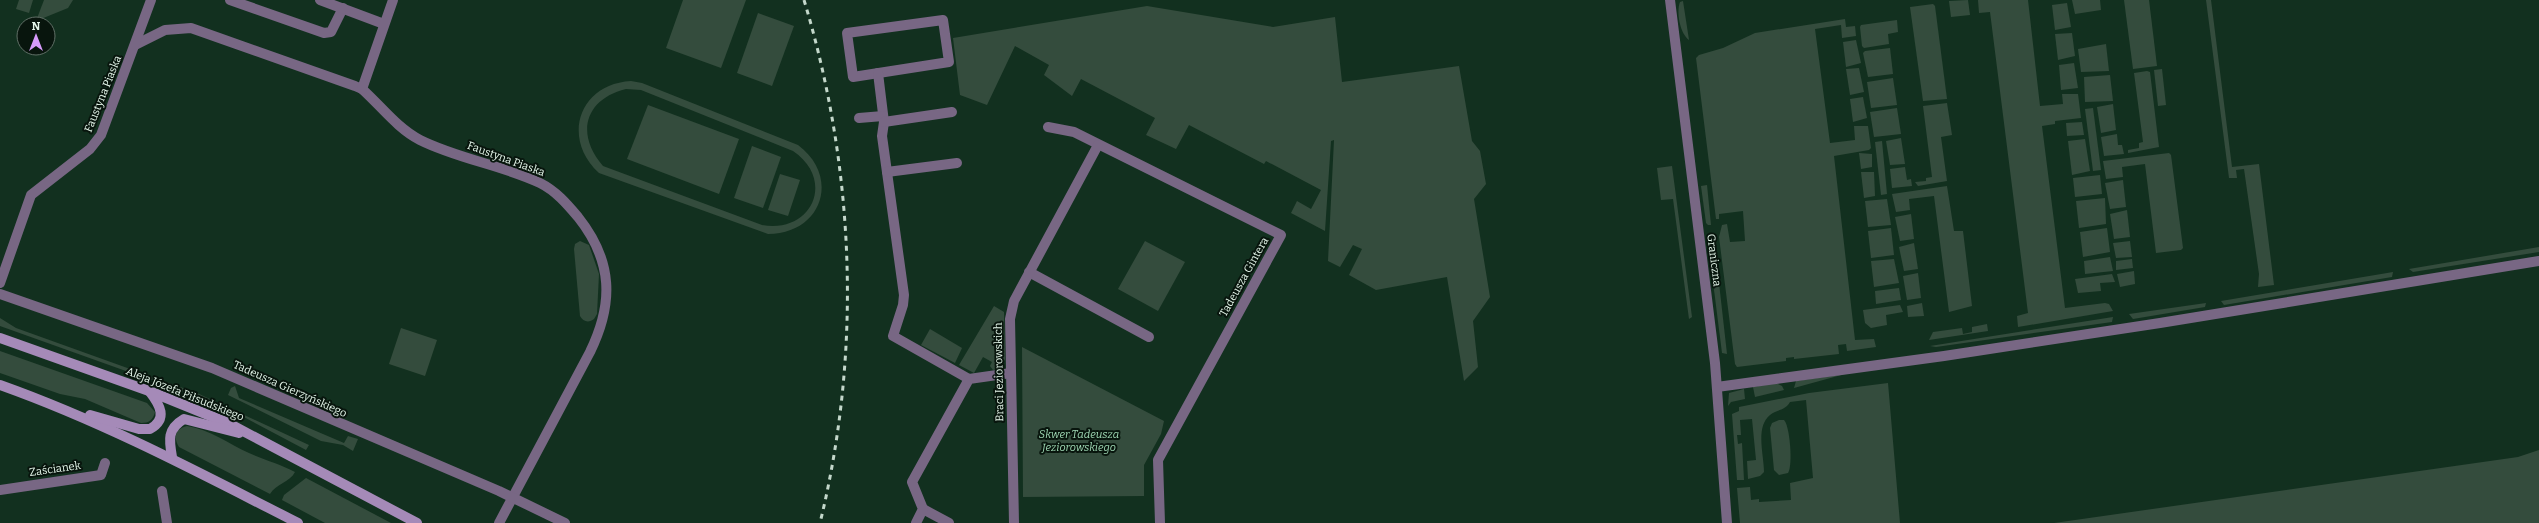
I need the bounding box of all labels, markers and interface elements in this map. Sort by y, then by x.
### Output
north arrow [16,16,56,56]
text: N [32,20,41,33]
street label: Faustyna Piaska [82,54,124,134]
street label: Faustyna Piaska [465,139,547,179]
street label: Graniczna [1704,233,1724,287]
street label: Tadeusza Gintera [1217,235,1271,319]
street label: Braci Jeziorowskich [992,322,1006,422]
street label: Tadeusza Gierzyńskiego [231,358,349,420]
street label: Aleja Józefa Piłsudskiego [124,364,246,424]
park label: Skwer Tadeusza Jeziorowskiego [1039,428,1119,454]
street label: Zaścianek [28,459,82,479]

